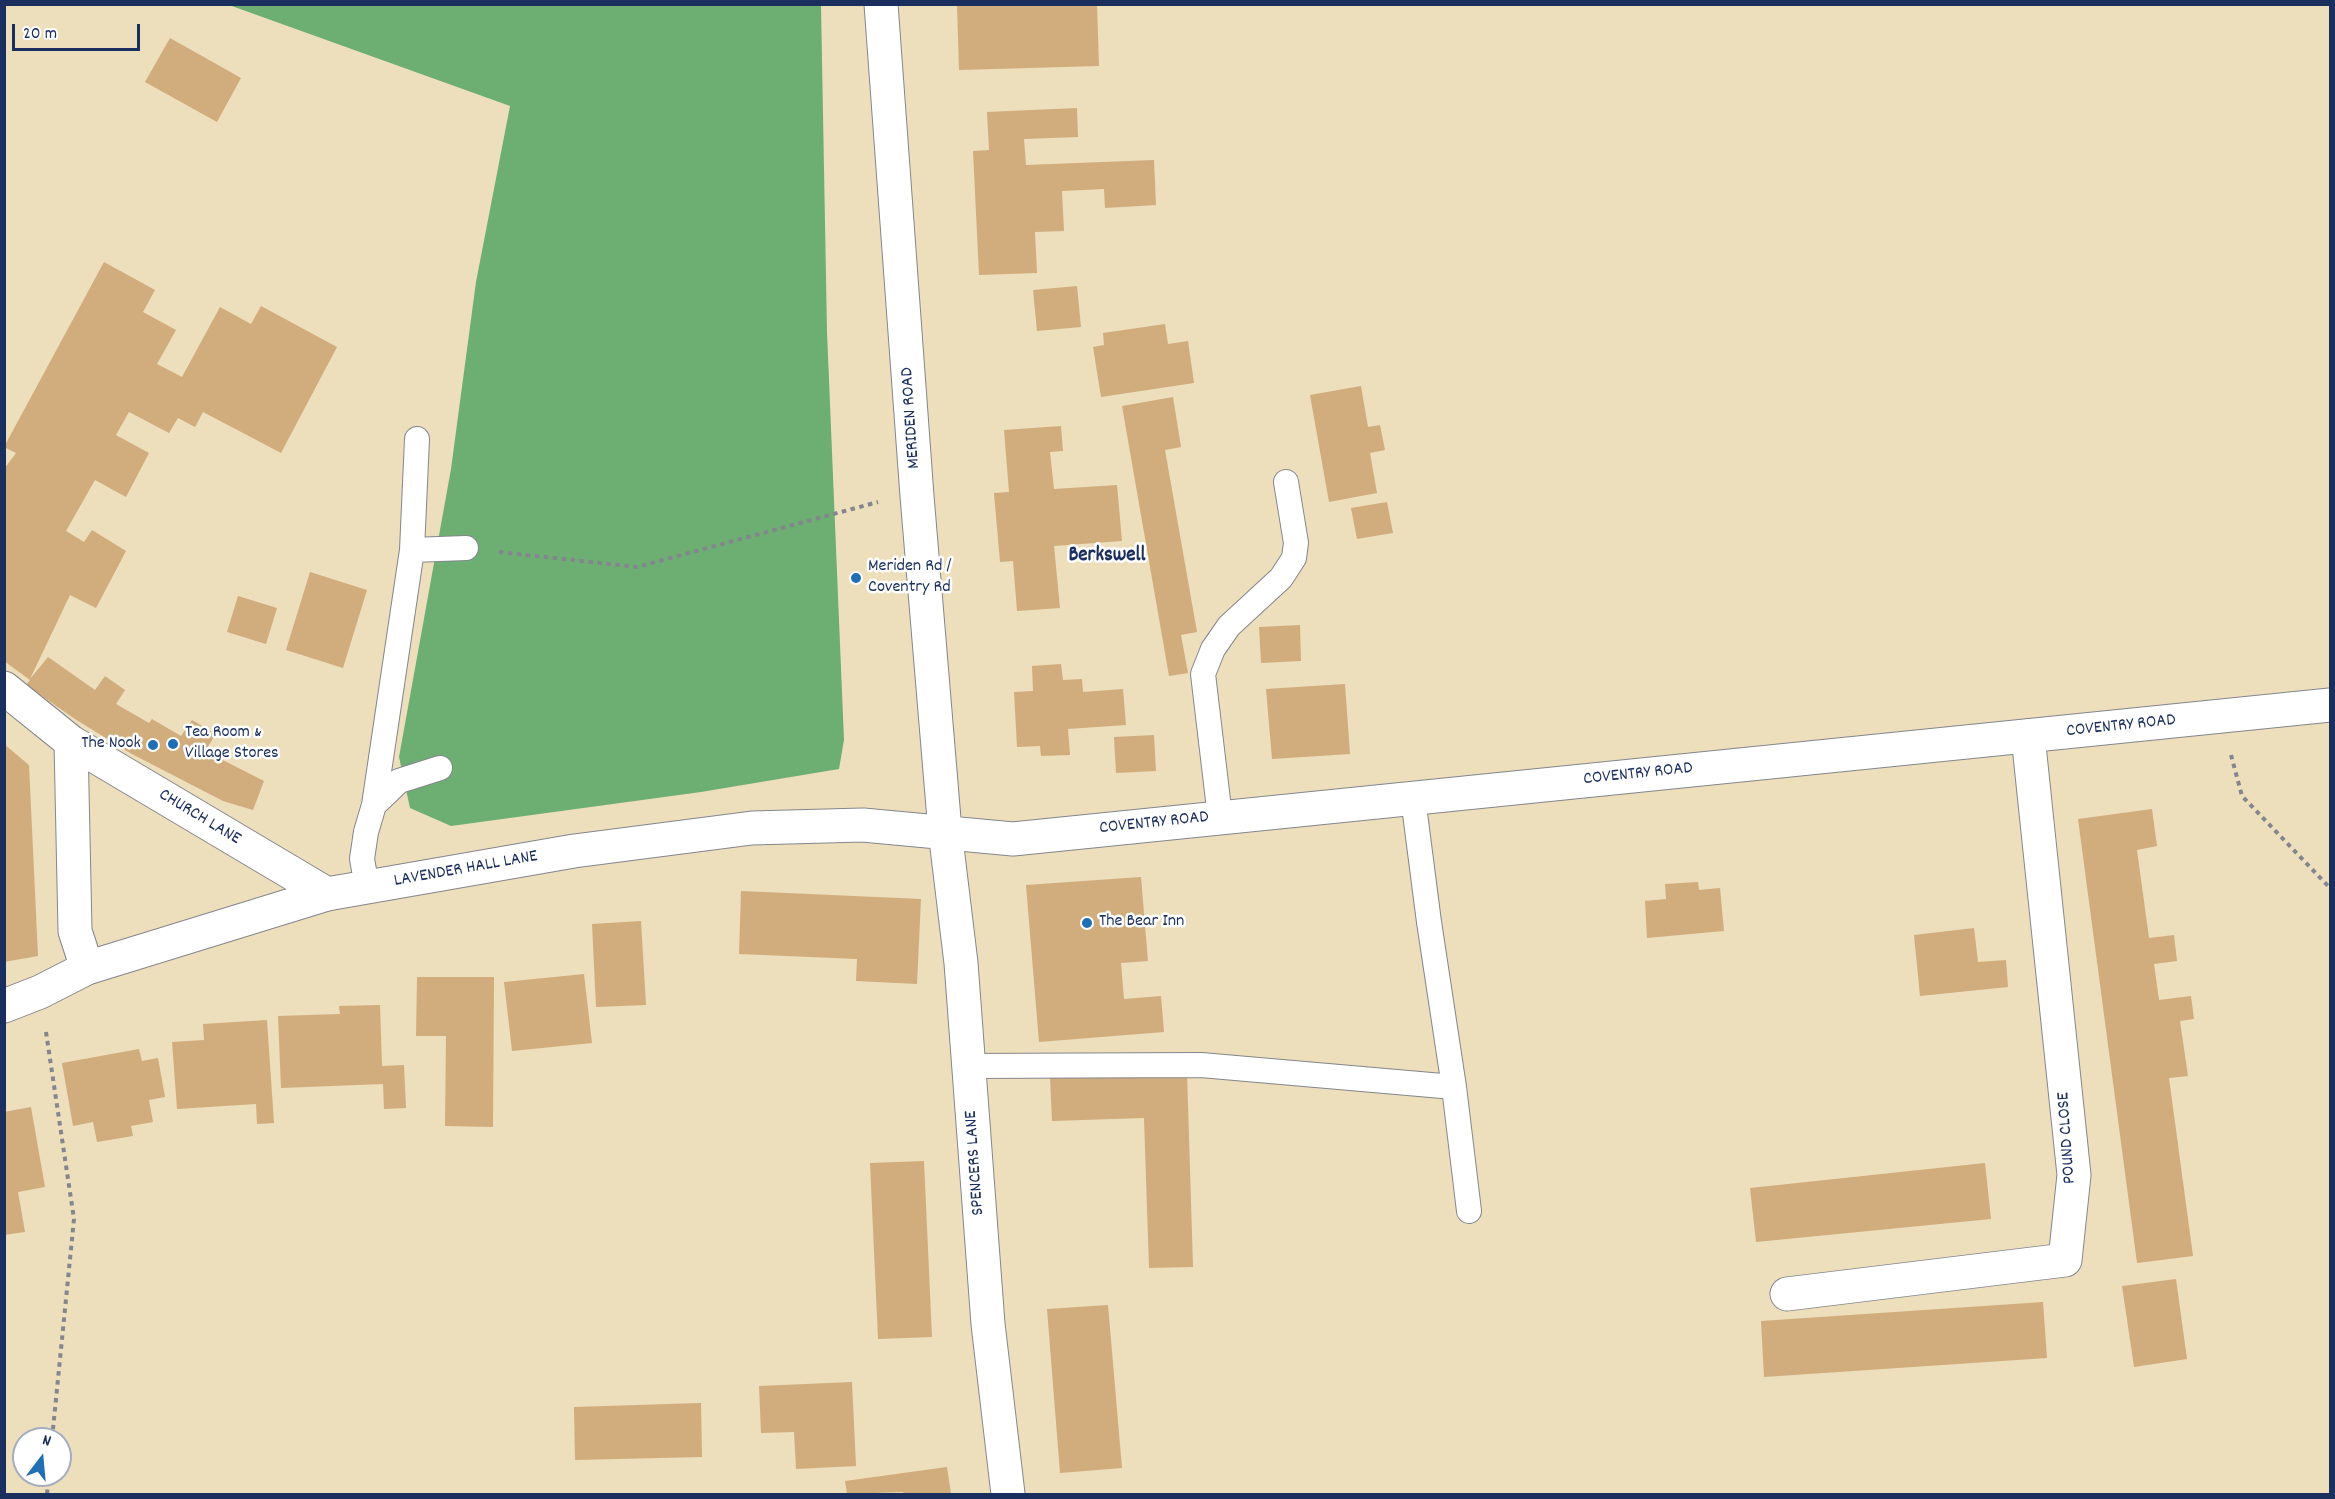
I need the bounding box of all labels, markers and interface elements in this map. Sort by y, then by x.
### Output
scale bar [15,12,142,50]
text: 20 m [23,22,57,47]
street label: MERIDEN ROAD [898,366,926,470]
district label: Berkswell [1068,544,1146,570]
place label: Meriden Rd / Coventry Rd [868,557,952,600]
marker: Meriden Rd / Coventry Rd [849,571,863,585]
street label: COVENTRY ROAD [2065,711,2177,743]
place label: Tea Room & Village Stores [185,723,279,766]
place label: The Nook [81,734,141,756]
marker: Tea Room & Village Stores [166,737,180,751]
marker: The Nook [146,738,160,752]
street label: COVENTRY ROAD [1582,759,1694,791]
street label: CHURCH LANE [154,785,244,851]
street label: COVENTRY ROAD [1098,808,1210,840]
street label: LAVENDER HALL LANE [393,847,539,893]
place label: The Bear Inn [1099,912,1184,934]
marker: The Bear Inn [1080,916,1094,930]
street label: POUND CLOSE [2054,1091,2082,1185]
street label: SPENCERS LANE [962,1110,990,1216]
north arrow [12,1427,72,1487]
text: N [40,1429,54,1453]

